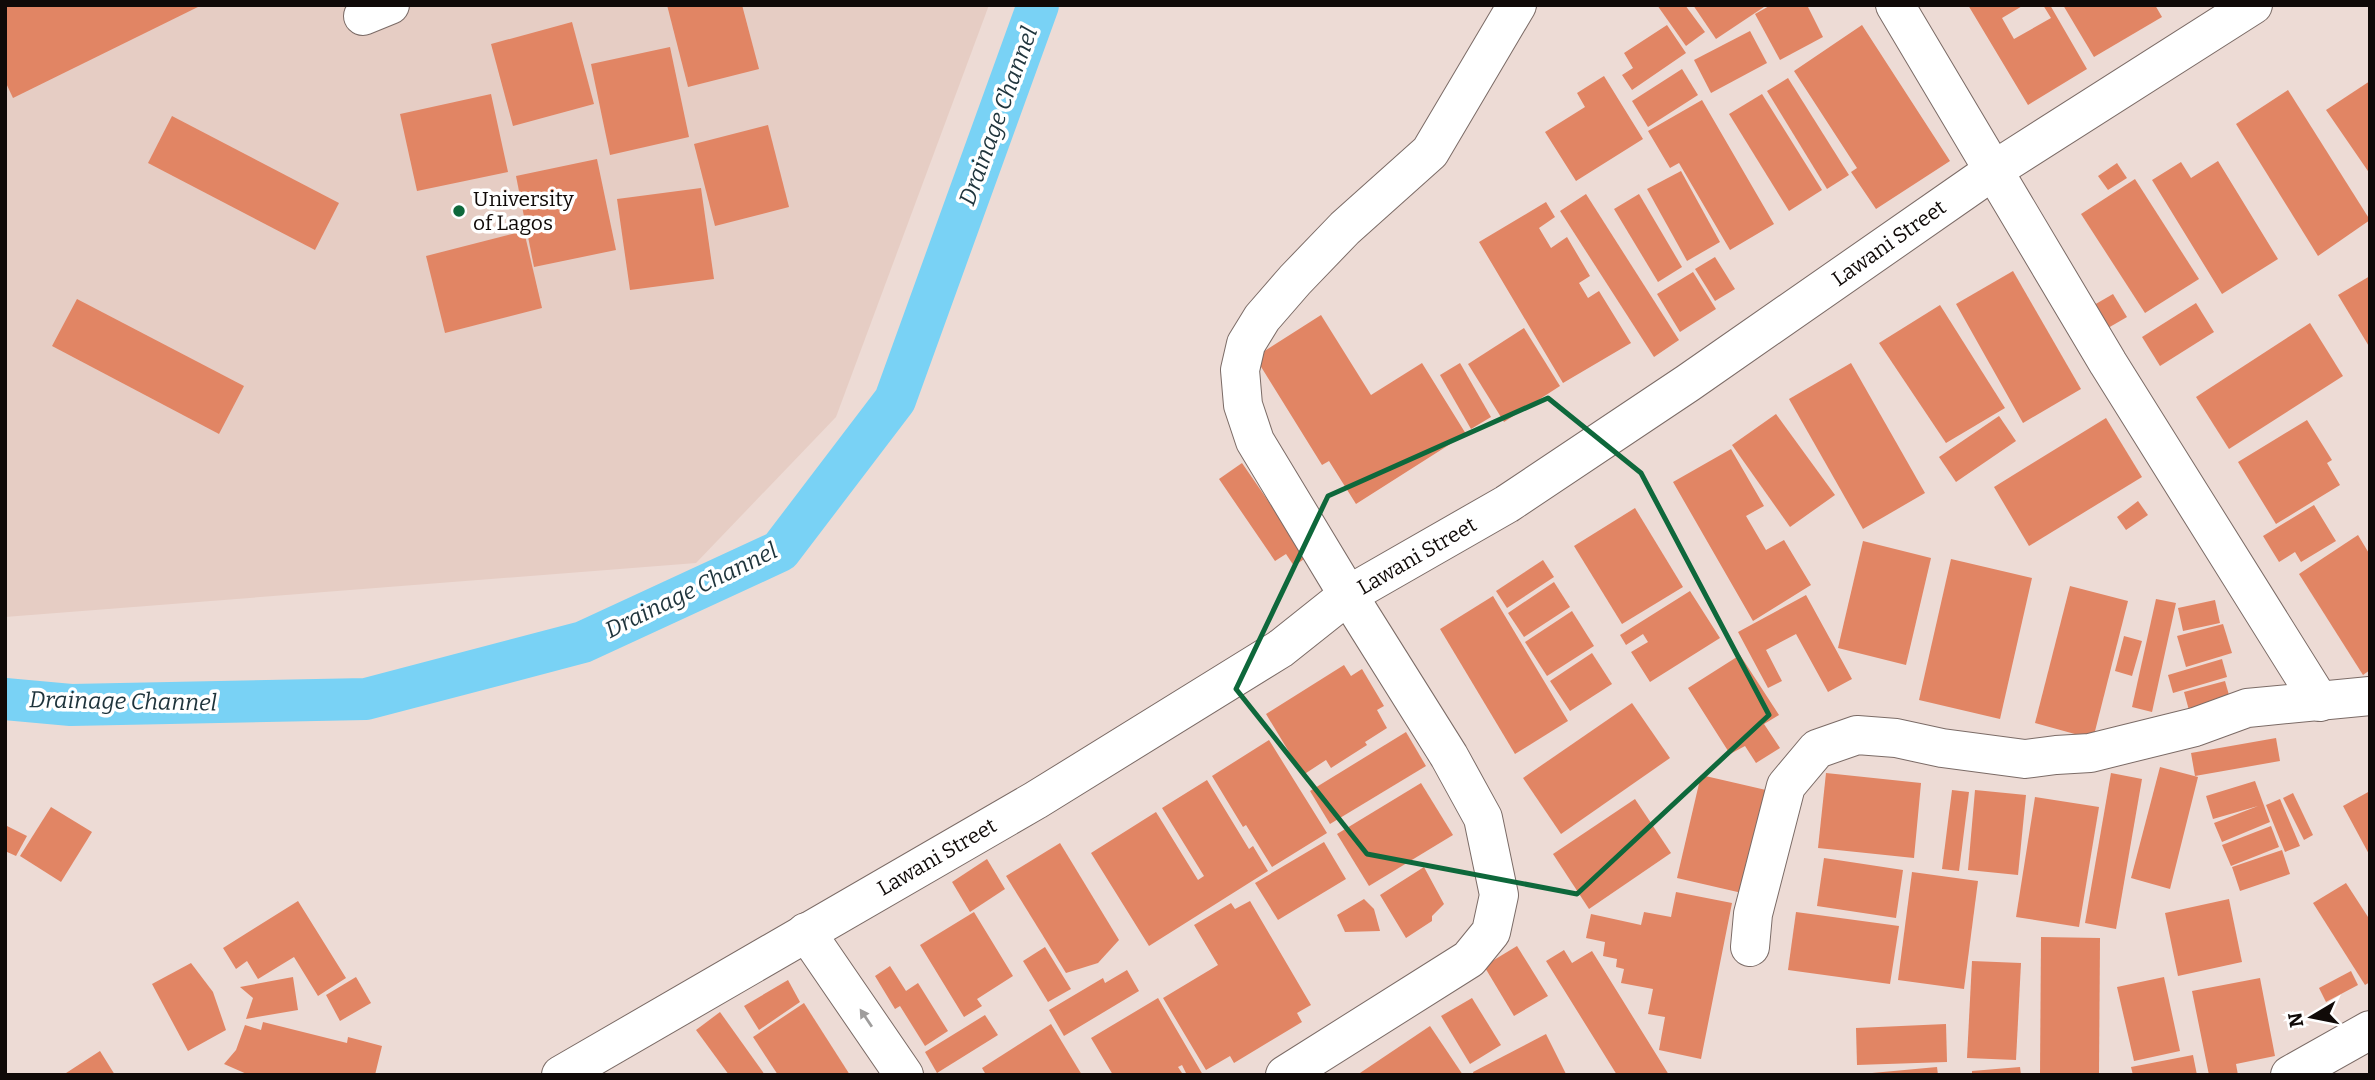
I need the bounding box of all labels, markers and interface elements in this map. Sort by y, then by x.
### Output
water label: Drainage Channel [953,23,1043,209]
place label: University of Lagos [473,186,575,236]
street label: Lawani Street [1827,194,1951,292]
marker: University of Lagos [451,203,467,219]
street label: Lawani Street [1353,511,1482,601]
water label: Drainage Channel [600,536,782,644]
water label: Drainage Channel [29,685,217,717]
street label: Lawani Street [873,812,1002,902]
north arrow [2277,982,2347,1052]
one-way arrow [859,1009,872,1028]
text: N [2283,1010,2308,1029]

